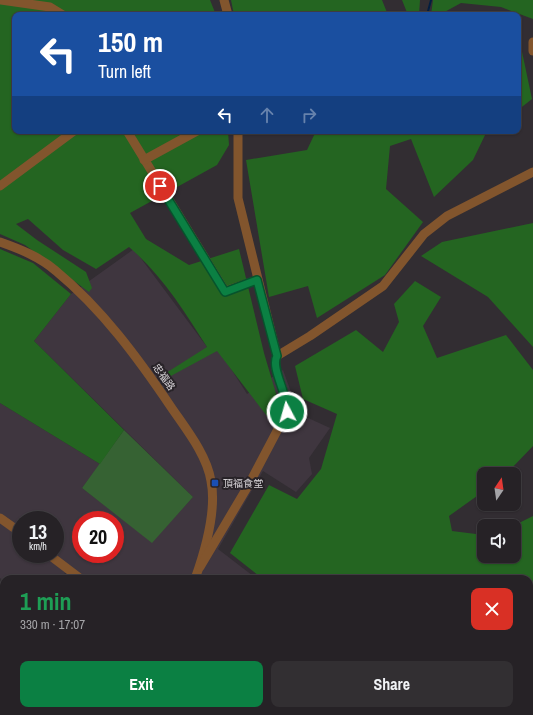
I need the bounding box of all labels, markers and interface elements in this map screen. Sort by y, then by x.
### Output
text: 150 m [98,23,163,61]
icon: left [32,28,84,80]
text: Turn left [98,59,151,84]
icon: left [214,104,236,126]
icon: ahead [256,104,278,126]
icon: right [298,104,320,126]
pin [143,169,177,203]
icon: arrive [149,175,171,197]
street label: 忠福路 [150,361,178,393]
position arrow [266,391,308,433]
north arrow [477,467,521,511]
map controls [477,467,521,563]
place label: 頂福食堂 [223,477,263,490]
marker: 頂福食堂 [210,478,220,488]
speed limit sign: 20 [72,511,124,563]
text: 13 [29,518,47,545]
button: sound [477,519,521,563]
text: km/h [29,540,47,553]
text: 1 min [20,585,71,617]
button: close [471,588,513,630]
text: 330 m · 17:07 [20,616,85,633]
button: Exit [20,661,263,707]
button: Share [271,661,513,707]

